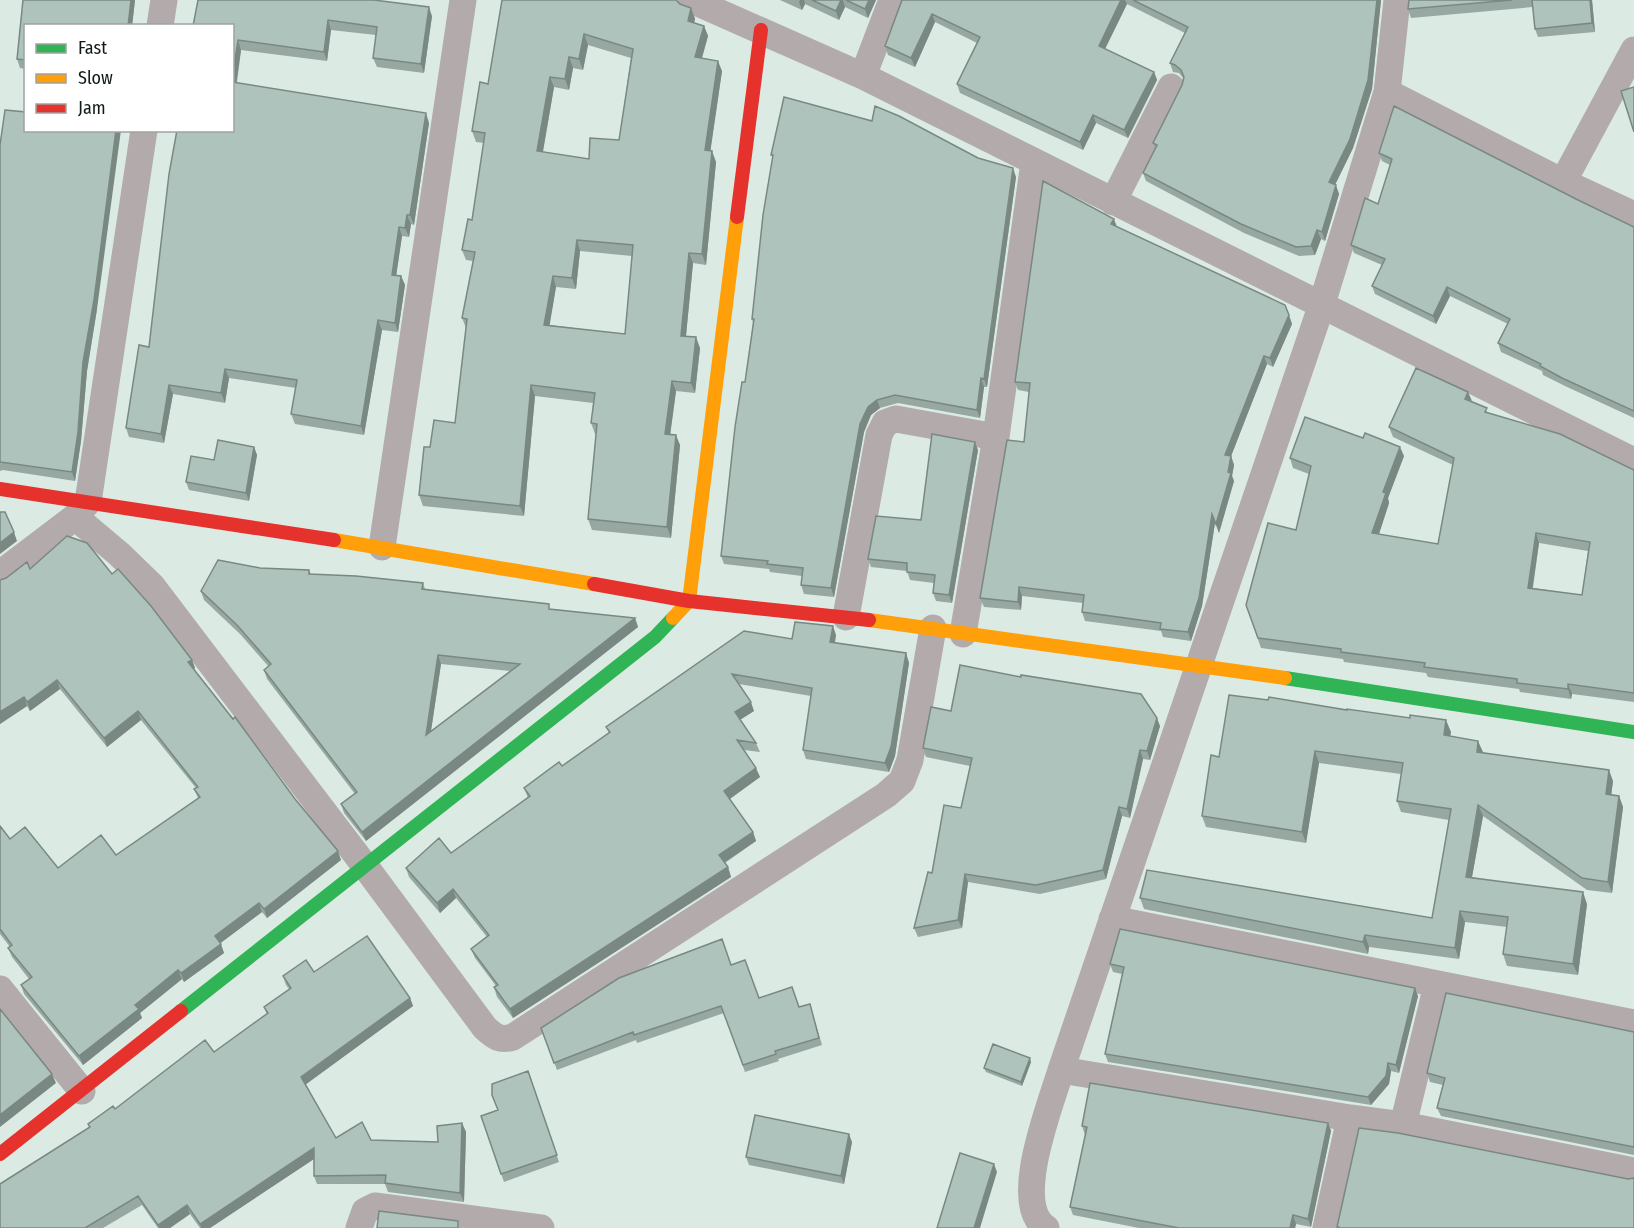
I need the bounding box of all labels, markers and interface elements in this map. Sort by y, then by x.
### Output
legend [24,24,234,132]
text: Fast [78,37,107,59]
text: Slow [78,67,113,89]
text: Jam [78,97,106,119]

